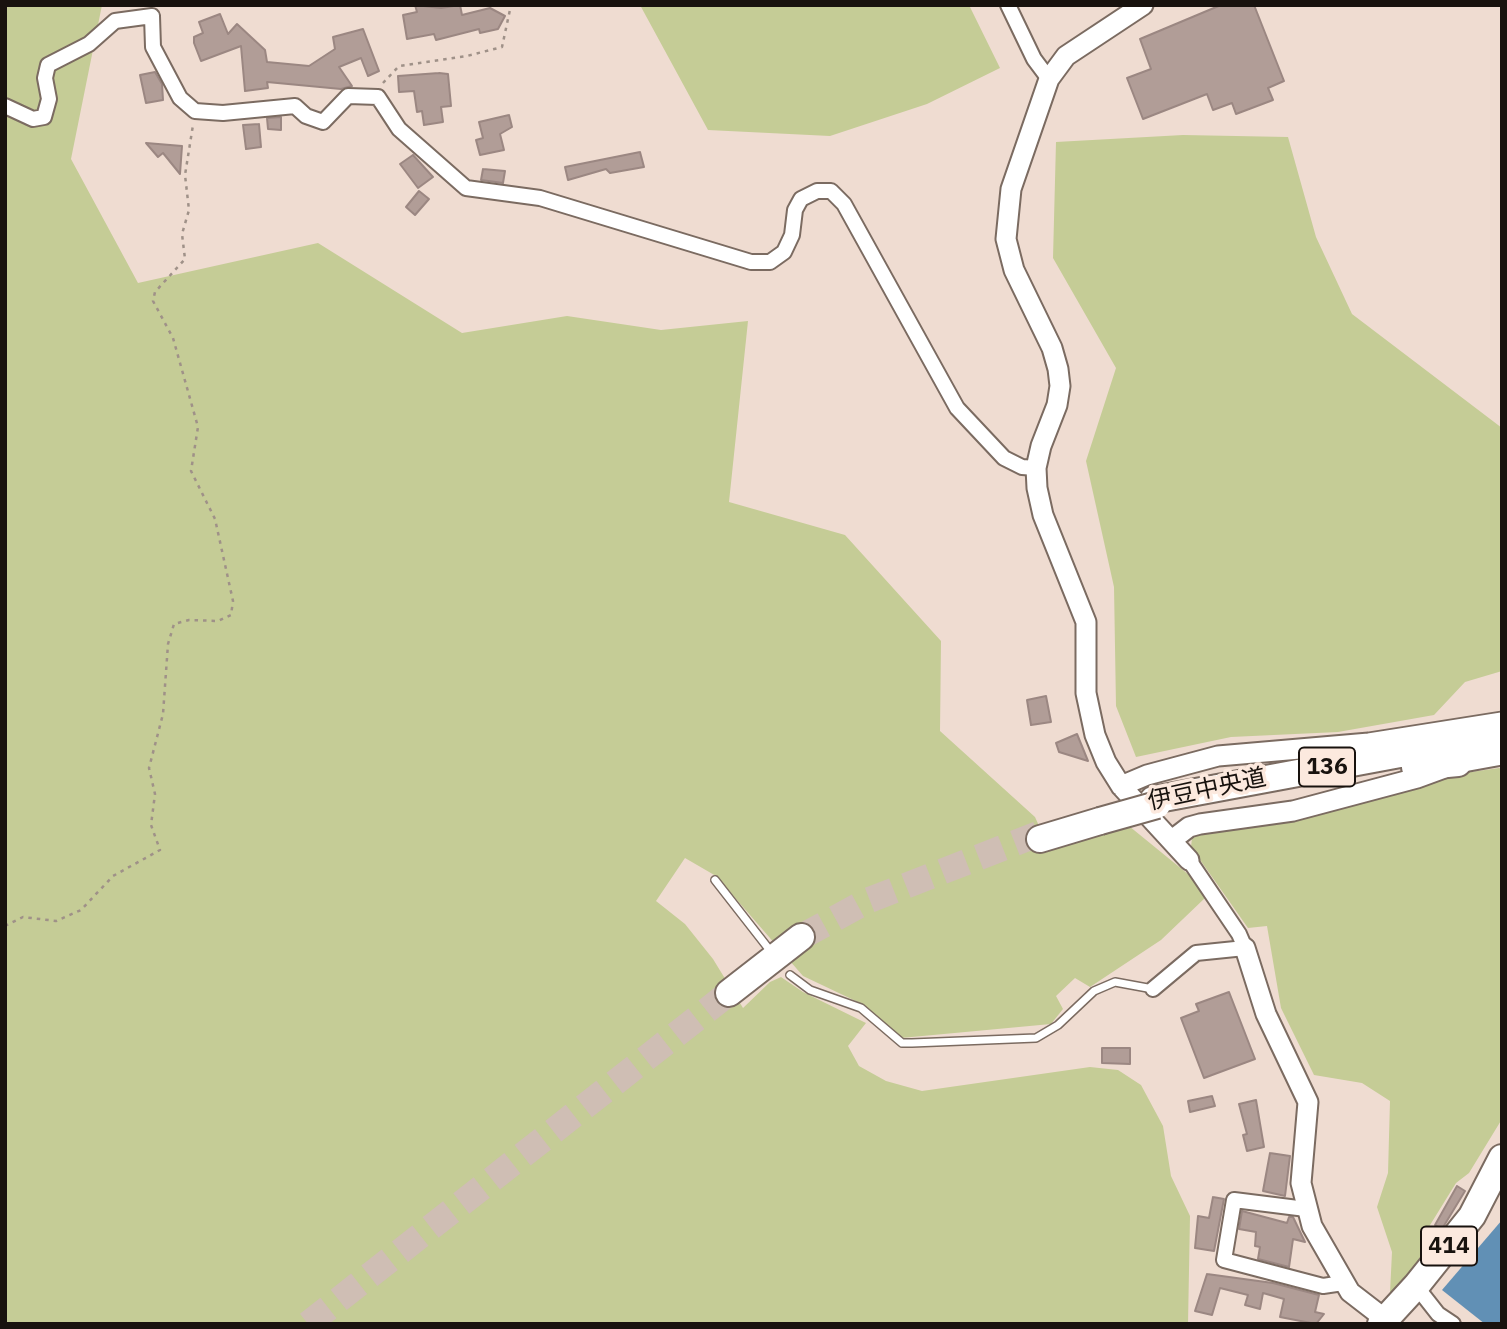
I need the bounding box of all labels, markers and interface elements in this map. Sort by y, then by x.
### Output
road number: 136 [1299,748,1355,786]
street label: 伊豆中央道 [1145,763,1269,817]
road number: 414 [1421,1226,1477,1266]

